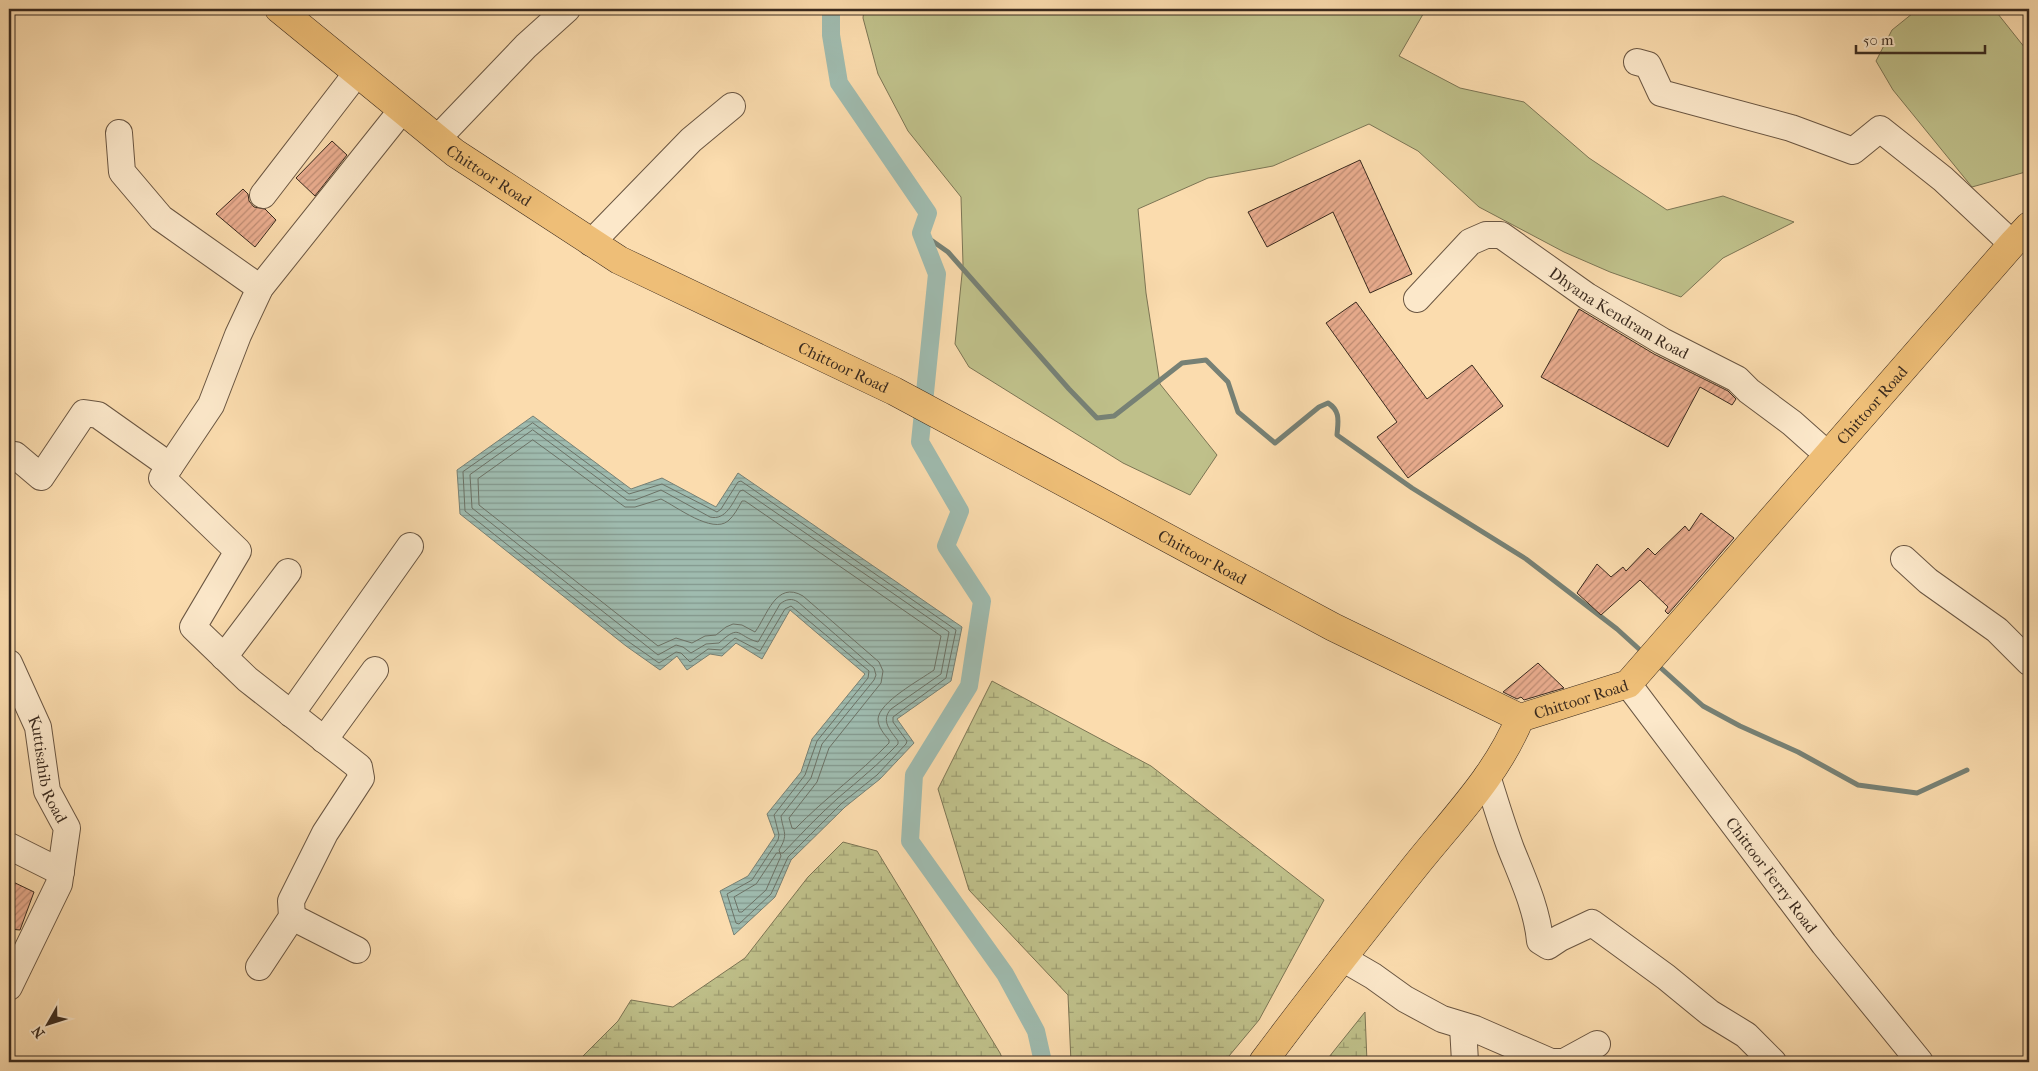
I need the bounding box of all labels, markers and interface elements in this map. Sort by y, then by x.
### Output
scale bar [1856,22,1984,54]
text: 50 m [1863,31,1894,49]
street label: Chittoor Road [442,141,535,210]
street label: Dhyana Kendram Road [1545,263,1692,363]
street label: Chittoor Road [795,338,892,397]
street label: Chittoor Road [1833,362,1912,448]
street label: Chittoor Road [1155,526,1250,589]
street label: Chittoor Road [1531,675,1631,723]
street label: Kuttisahib Road [24,713,71,826]
street label: Chittoor Ferry Road [1722,814,1821,937]
north arrow [22,998,72,1048]
text: N [28,1022,48,1041]

